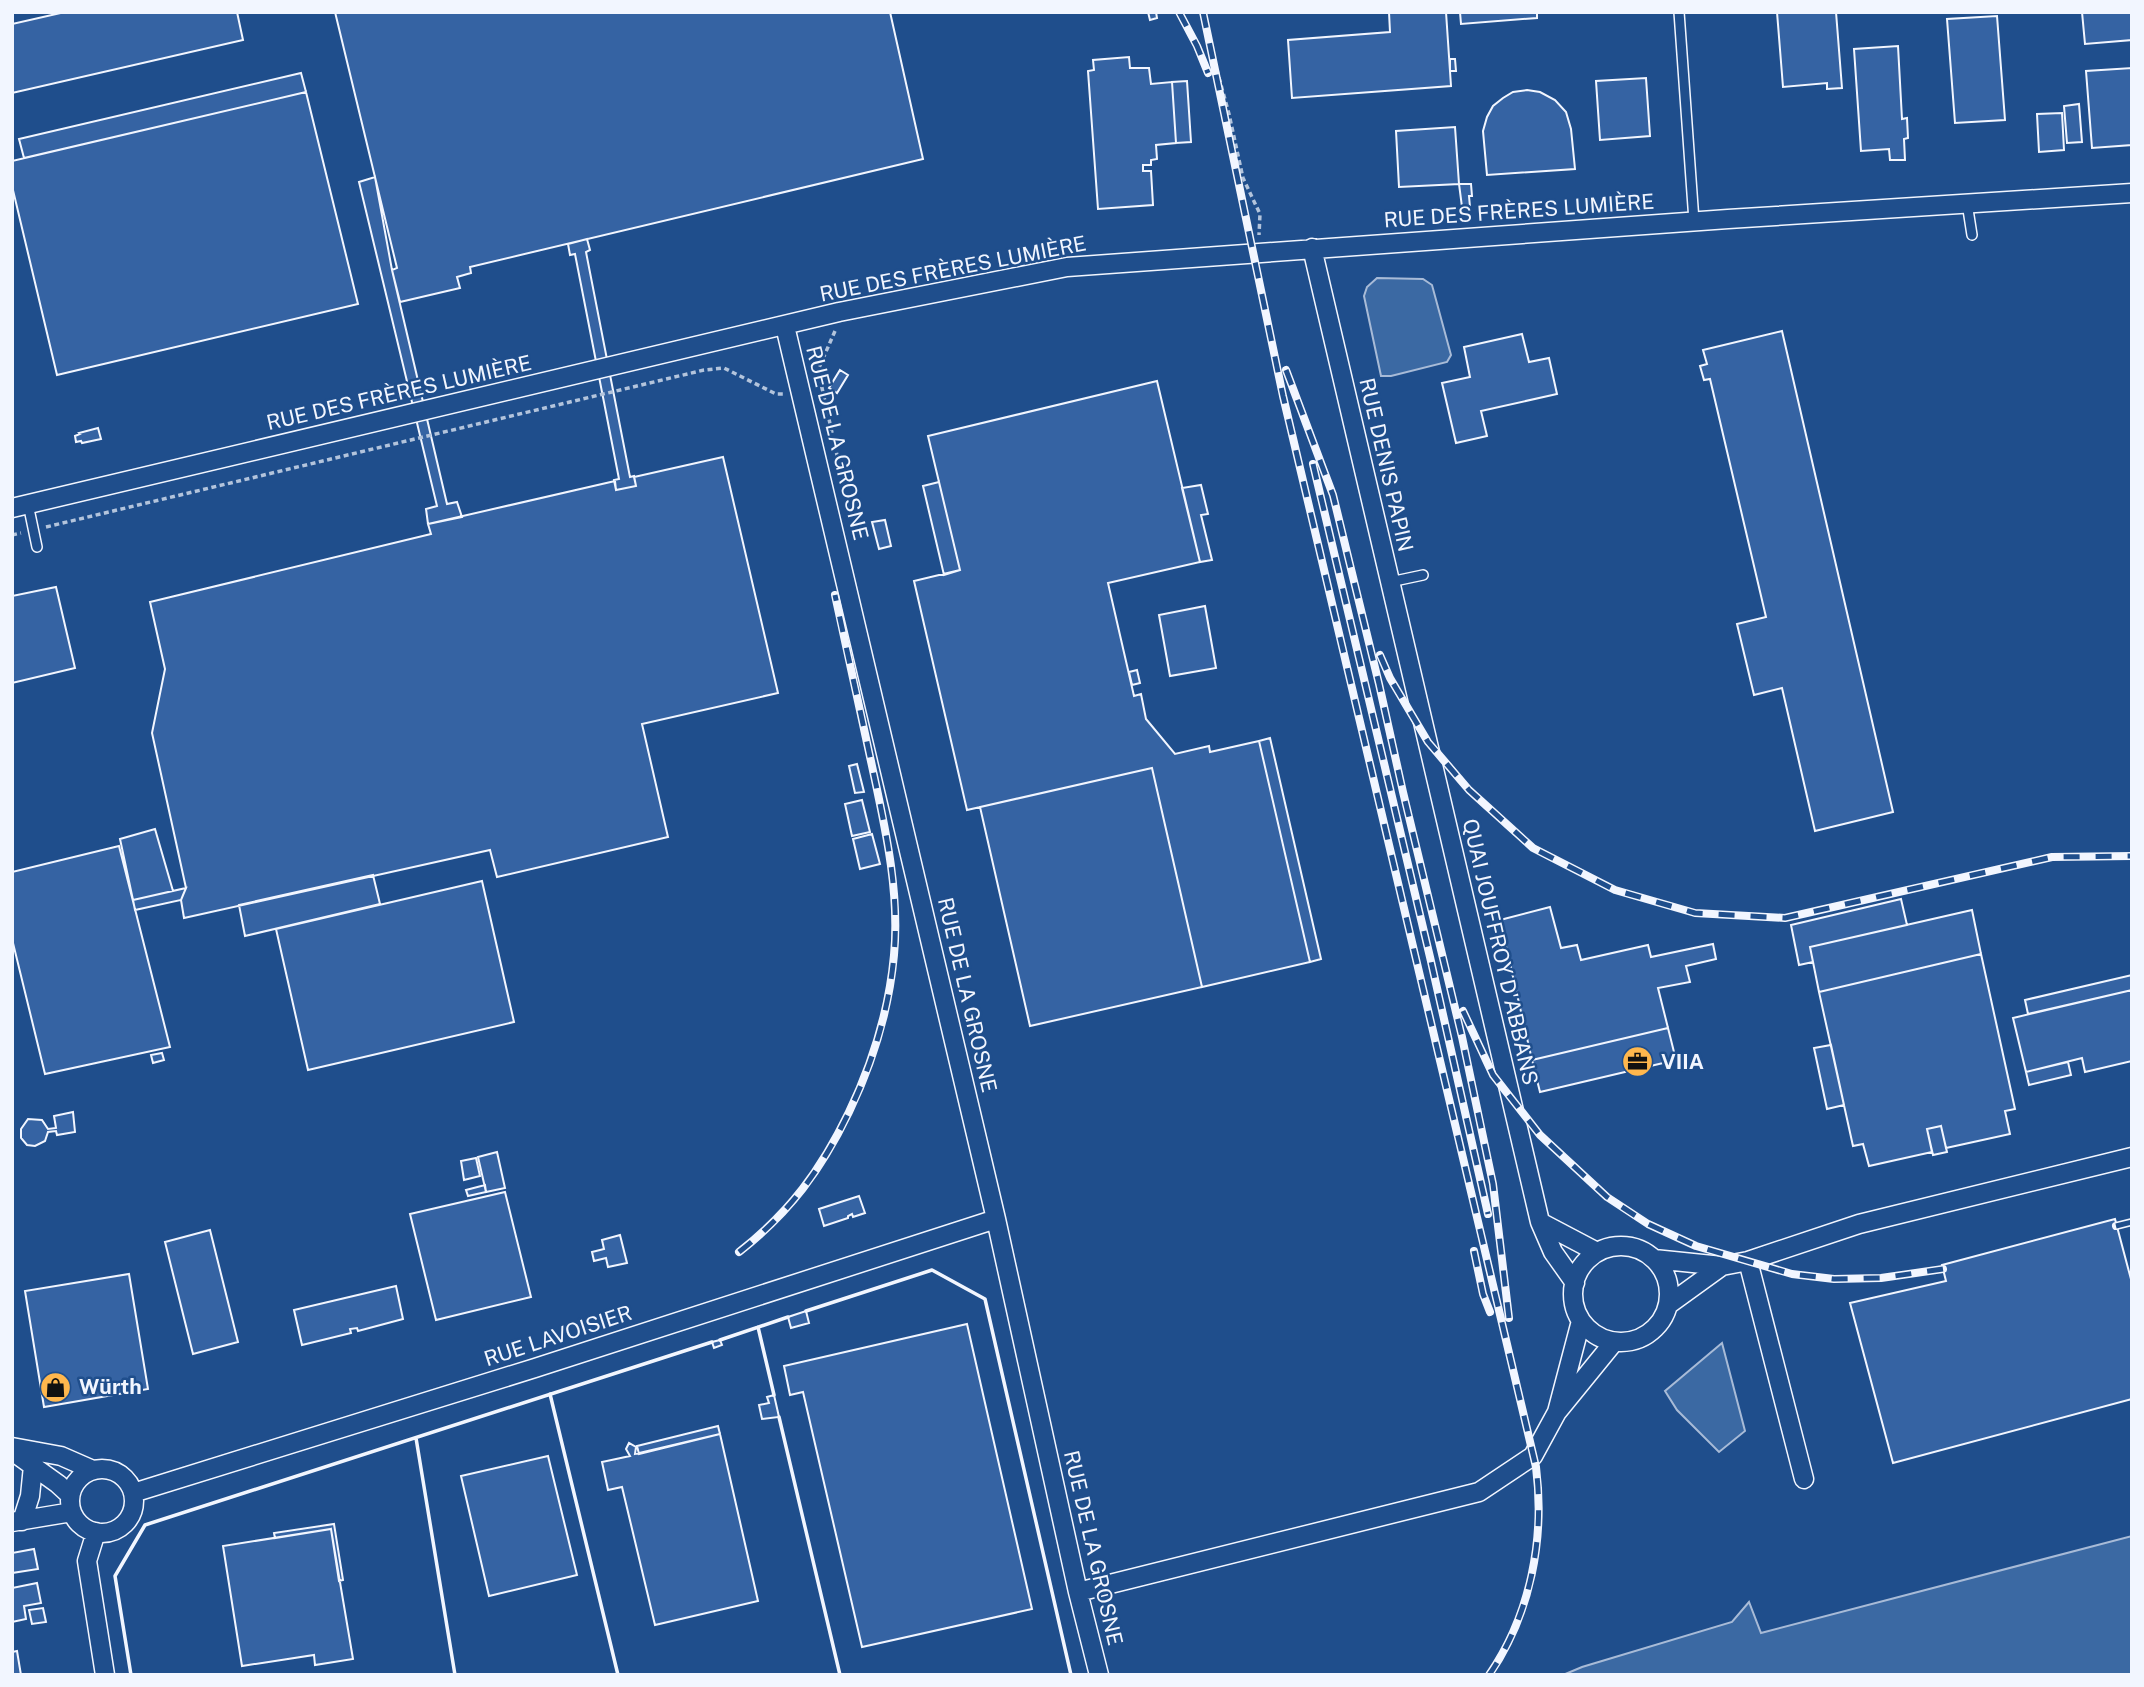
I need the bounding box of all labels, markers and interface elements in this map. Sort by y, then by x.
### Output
street label: RUE DES FRÈRES LUMIÈRE [1383,189,1655,232]
street label: RUE DES FRÈRES LUMIÈRE [817,230,1088,307]
street label: RUE DE LA GROSNE [801,343,874,543]
street label: RUE DES FRÈRES LUMIÈRE [264,350,534,435]
street label: RUE DENIS PAPIN [1354,376,1419,554]
street label: QUAI JOUFFROY D'ABBANS [1458,816,1543,1087]
street label: RUE DE LA GROSNE [933,895,1002,1095]
office icon: VIIA [1621,1045,1655,1079]
place label: VIIA [1661,1049,1704,1074]
street label: RUE LAVOISIER [481,1300,635,1371]
shop icon: Würth [39,1370,73,1404]
place label: Würth [79,1374,142,1399]
street label: RUE DE LA GROSNE [1059,1448,1128,1648]

